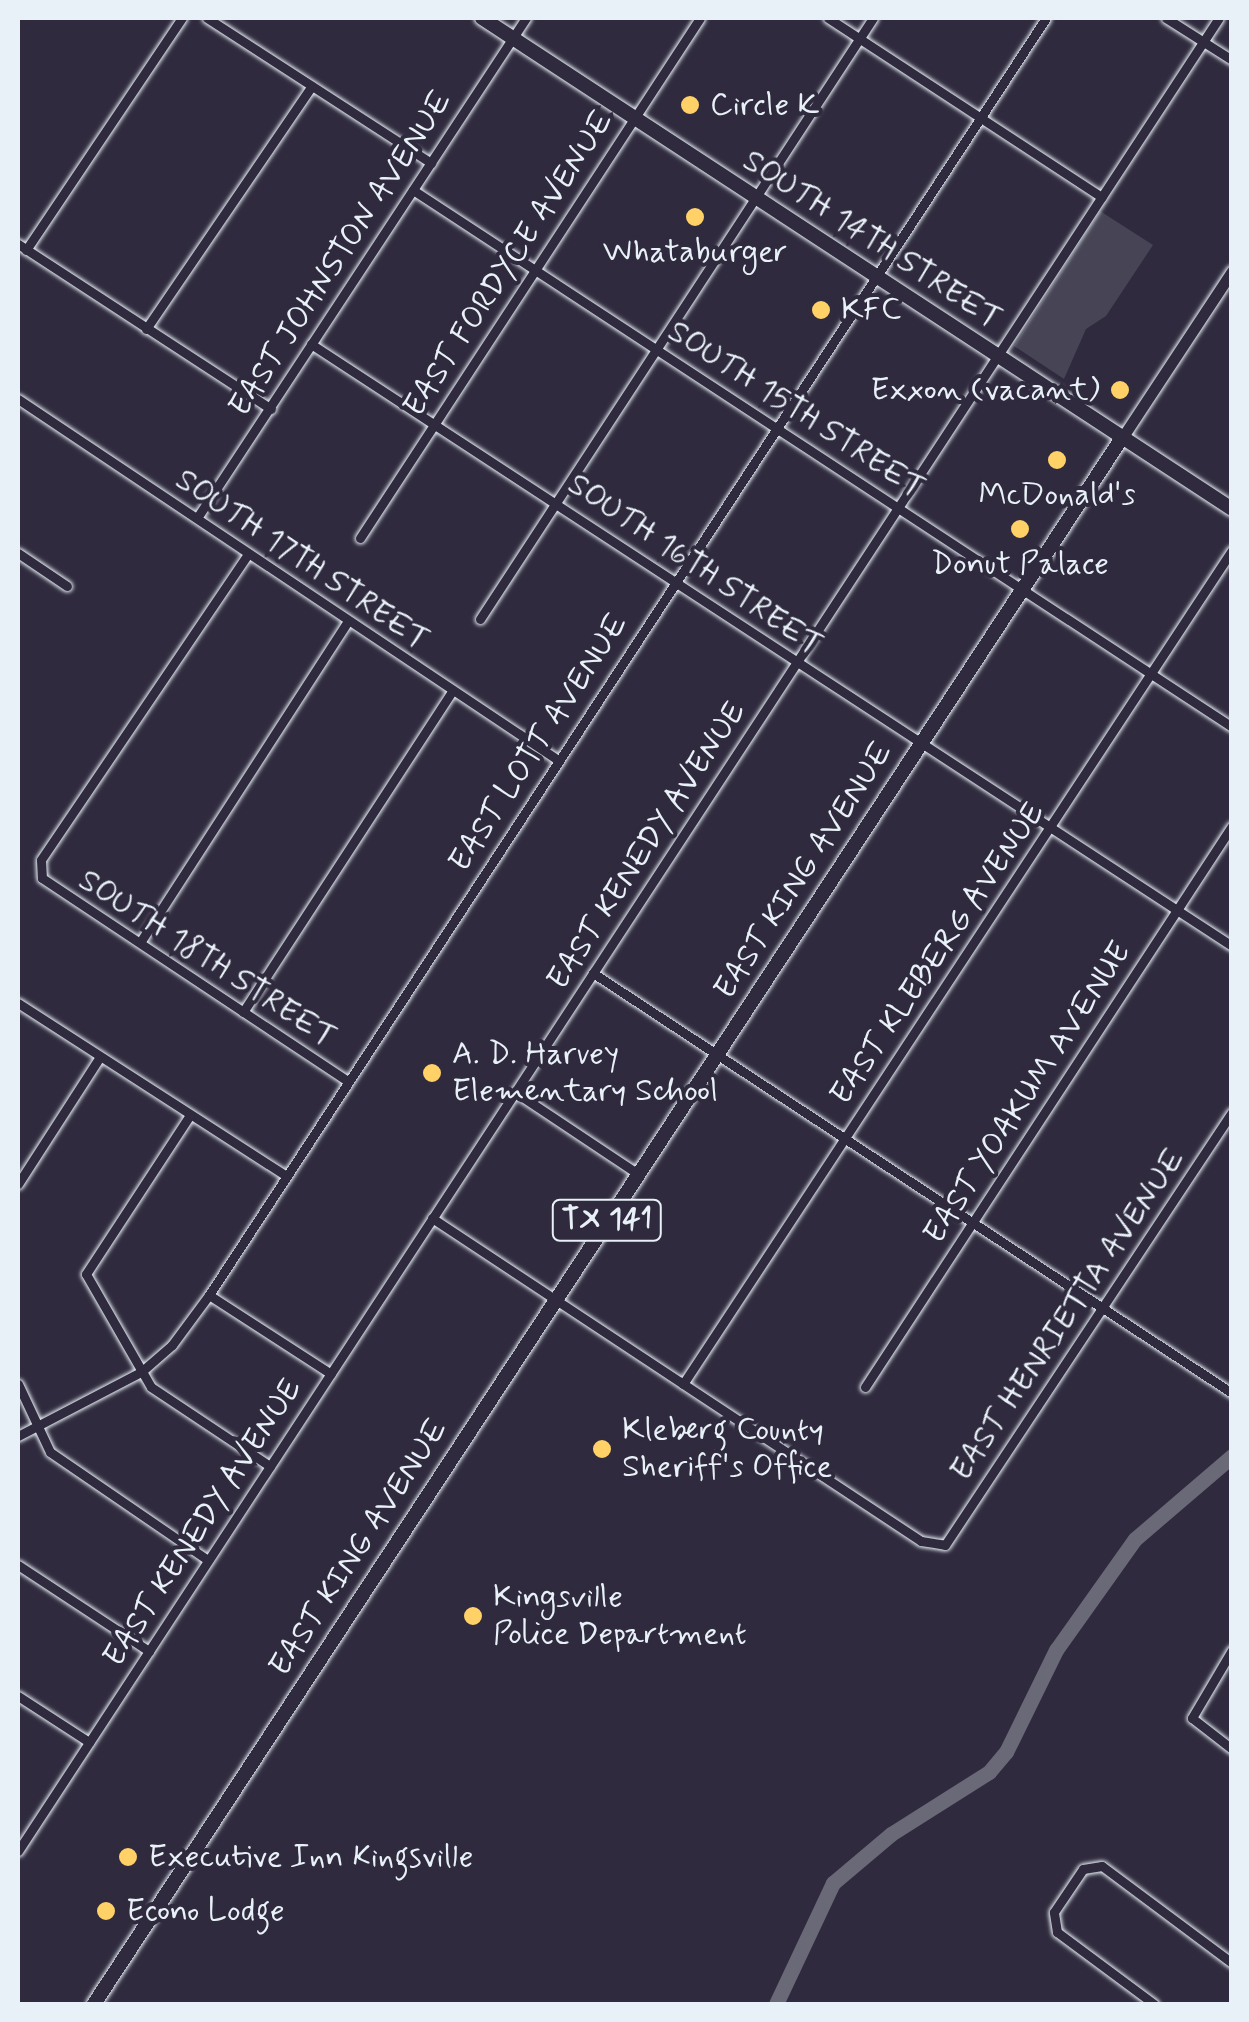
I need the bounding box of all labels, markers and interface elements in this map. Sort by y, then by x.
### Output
street label: EAST JOHNSTON AVENUE [222,86,460,422]
place label: Circle K [710,86,820,124]
marker: Circle K [679,94,701,116]
street label: EAST FORDYCE AVENUE [396,104,622,424]
street label: SOUTH 14TH STREET [734,141,1010,339]
marker: Whataburger [684,206,706,228]
place label: Whataburger [603,233,787,271]
place label: KFC [841,291,901,329]
marker: KFC [810,299,832,321]
street label: SOUTH 15TH STREET [659,312,933,508]
place label: Exxon (vacant) [870,371,1100,409]
marker: Exxon (vacant) [1109,379,1131,401]
marker: McDonald's [1046,449,1068,471]
street label: SOUTH 17TH STREET [166,460,438,660]
street label: SOUTH 16TH STREET [559,464,831,666]
place label: McDonald's [978,476,1136,514]
marker: Donut Palace [1009,518,1031,540]
place label: Donut Palace [933,545,1107,583]
street label: EAST LOTT AVENUE [441,606,637,880]
street label: EAST KENEDY AVENUE [536,690,758,1002]
street label: EAST KING AVENUE [705,733,903,1009]
street label: EAST KLEBERG AVENUE [821,794,1055,1114]
street label: SOUTH 18TH STREET [70,860,344,1058]
street label: EAST YOAKUM AVENUE [917,936,1139,1250]
place label: A. D. Harvey Elementary School [452,1036,718,1111]
marker: A. D. Harvey Elementary School [421,1062,443,1084]
street label: EAST HENRIETTA AVENUE [941,1140,1195,1490]
road number: TX 141 [550,1195,664,1245]
street label: EAST KENEDY AVENUE [92,1367,314,1679]
street label: EAST KING AVENUE [260,1410,458,1686]
place label: Kleberg County Sheriff's Office [622,1412,832,1487]
marker: Kleberg County Sheriff's Office [591,1438,613,1460]
place label: Kingsville Police Department [493,1579,764,1654]
marker: Kingsville Police Department [462,1605,484,1627]
place label: Executive Inn Kingsville [148,1838,480,1876]
marker: Executive Inn Kingsville [117,1846,139,1868]
place label: Econo Lodge [126,1892,288,1930]
marker: Econo Lodge [95,1900,117,1922]

